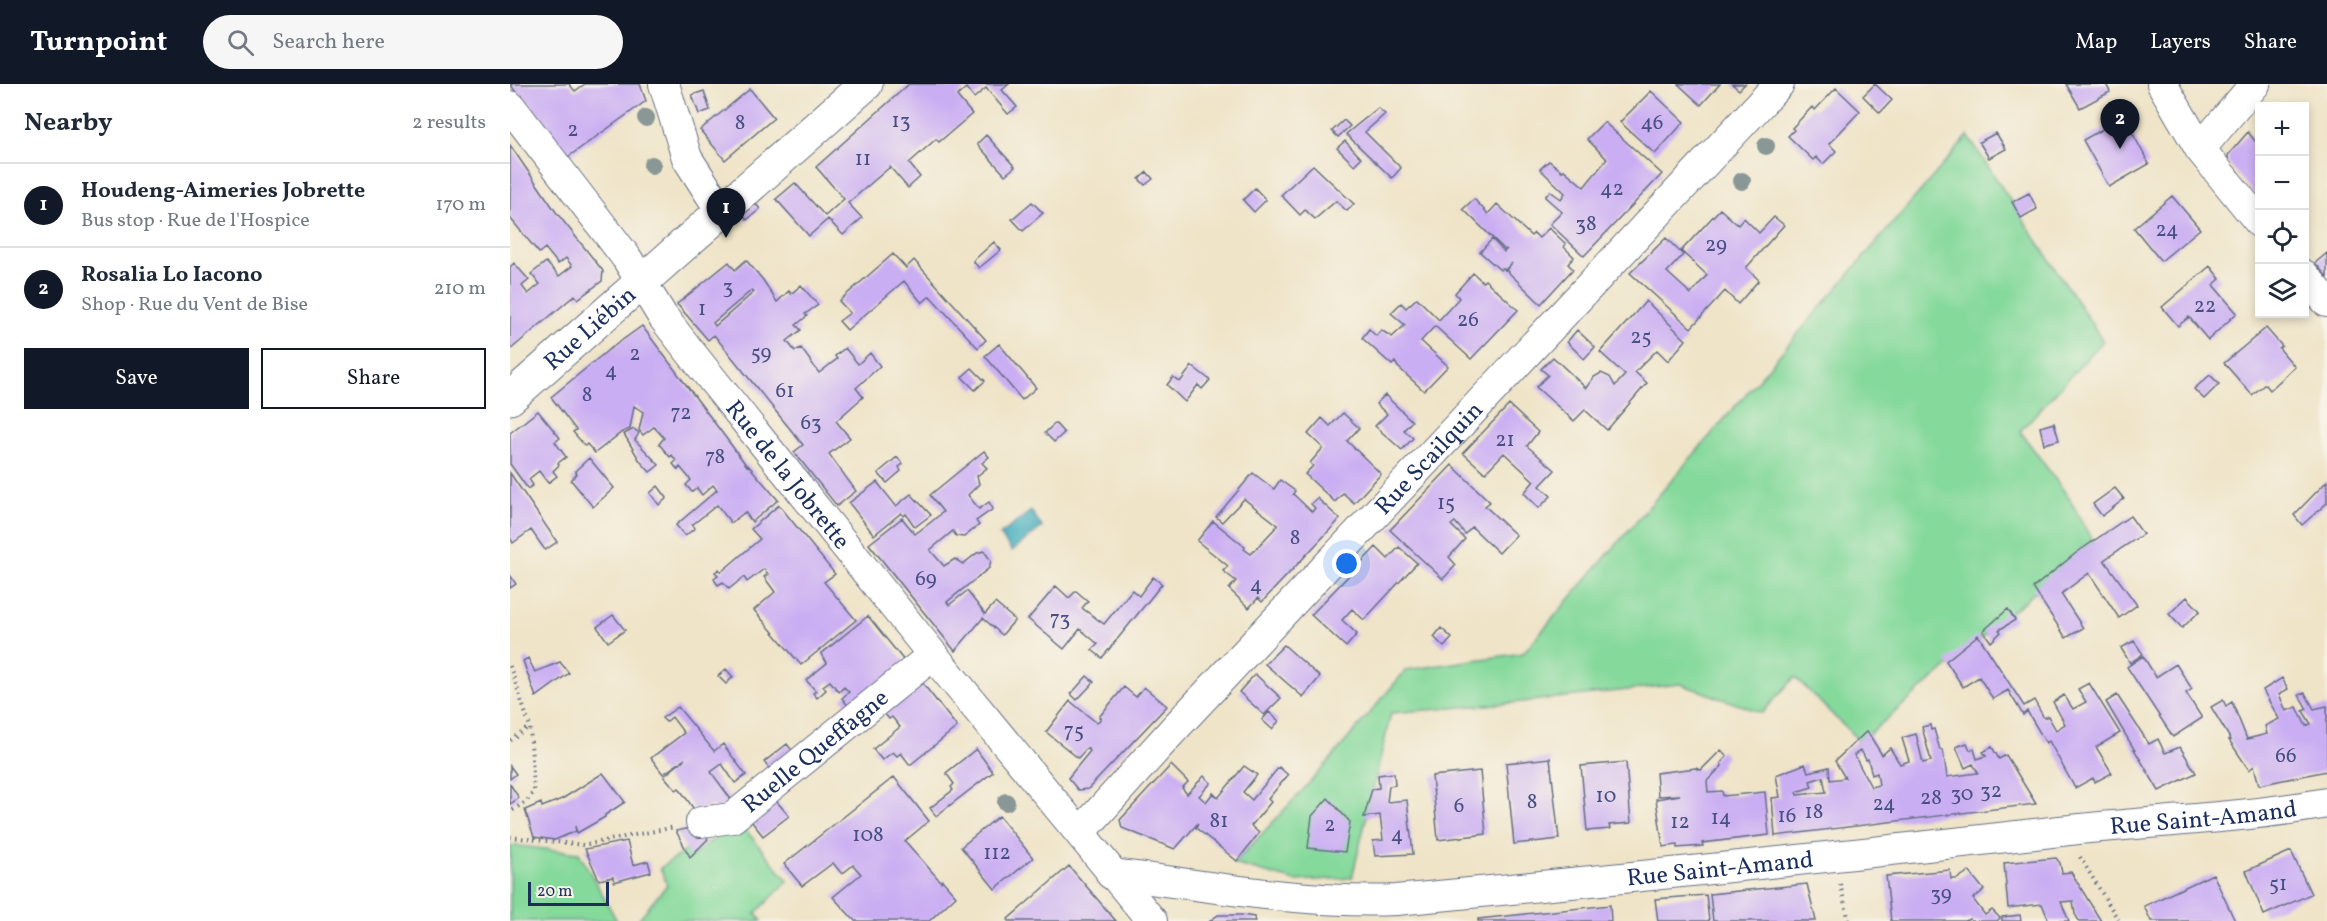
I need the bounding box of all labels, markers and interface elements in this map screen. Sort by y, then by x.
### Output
search box [203,15,623,69]
text: Turnpoint [30,23,167,62]
icon: search [224,26,257,59]
text: Search here [272,27,385,58]
text: Map [2075,28,2117,57]
text: Layers [2150,28,2211,57]
text: Share [2244,28,2297,57]
pin: 2 [2100,100,2140,149]
map controls [2255,102,2309,318]
button: + [2255,102,2309,156]
text: Nearby [24,105,113,141]
house number: 13 [892,107,910,136]
text: 2 results [412,109,486,137]
house number: 8 [735,109,745,138]
house number: 46 [1641,109,1663,138]
house number: 2 [567,116,579,145]
house number: 11 [855,145,871,174]
button: − [2255,156,2309,210]
house number: 42 [1600,175,1624,204]
text: Houdeng-Aimeries Jobrette [81,176,365,207]
pin: 1 [706,188,746,238]
text: 1 [39,191,48,219]
text: 170 m [436,191,486,219]
text: Bus stop · Rue de l'Hospice [81,207,310,235]
house number: 38 [1575,210,1597,239]
button: locate [2255,210,2309,264]
house number: 24 [2155,216,2179,245]
house number: 29 [1705,231,1727,260]
text: Rosalia Lo Iacono [81,260,263,291]
button: layers [2255,264,2309,318]
house number: 3 [723,273,733,302]
text: 2 [38,275,49,303]
text: 210 m [434,275,486,303]
street label: Rue Liébin [537,279,644,379]
text: Shop · Rue du Vent de Bise [81,291,308,319]
house number: 22 [2194,292,2216,321]
house number: 1 [698,295,706,324]
house number: 26 [1457,306,1479,335]
house number: 25 [1630,323,1652,352]
house number: 59 [751,339,771,368]
house number: 2 [629,340,641,369]
button: Save [24,348,249,409]
button: Share [261,348,486,409]
house number: 4 [605,357,617,386]
house number: 61 [776,377,794,406]
house number: 8 [582,381,592,410]
street label: Rue de la Jobrette [716,394,857,557]
street label: Rue Scailquin [1368,395,1492,524]
house number: 72 [670,399,692,428]
house number: 63 [800,409,822,438]
house number: 21 [1495,426,1515,455]
house number: 78 [705,443,725,472]
house number: 15 [1437,489,1455,518]
house number: 8 [1290,524,1300,553]
your location [1332,549,1361,578]
house number: 69 [915,565,937,594]
house number: 4 [1250,571,1262,600]
house number: 73 [1050,605,1070,634]
street label: Ruelle Queffagne [735,682,897,822]
house number: 75 [1064,717,1084,746]
house number: 66 [2275,742,2297,771]
house number: 32 [1980,777,2002,806]
house number: 30 [1951,780,1973,809]
house number: 10 [1596,782,1616,811]
house number: 28 [1920,784,1942,813]
house number: 8 [1527,788,1537,817]
house number: 24 [1872,790,1896,819]
house number: 6 [1454,792,1464,821]
street label: Rue Saint-Amand [2109,793,2299,845]
house number: 18 [1805,798,1823,827]
house number: 16 [1778,802,1796,831]
house number: 14 [1711,804,1731,833]
house number: 81 [1210,807,1228,836]
house number: 12 [1670,808,1690,837]
house number: 2 [1324,811,1336,840]
house number: 108 [852,821,884,850]
house number: 4 [1391,821,1403,850]
house number: 112 [983,839,1011,868]
street label: Rue Saint-Amand [1625,844,1815,897]
house number: 51 [2269,870,2287,899]
scale bar [528,879,609,906]
house number: 39 [1930,880,1952,909]
text: 20 m [537,881,572,903]

